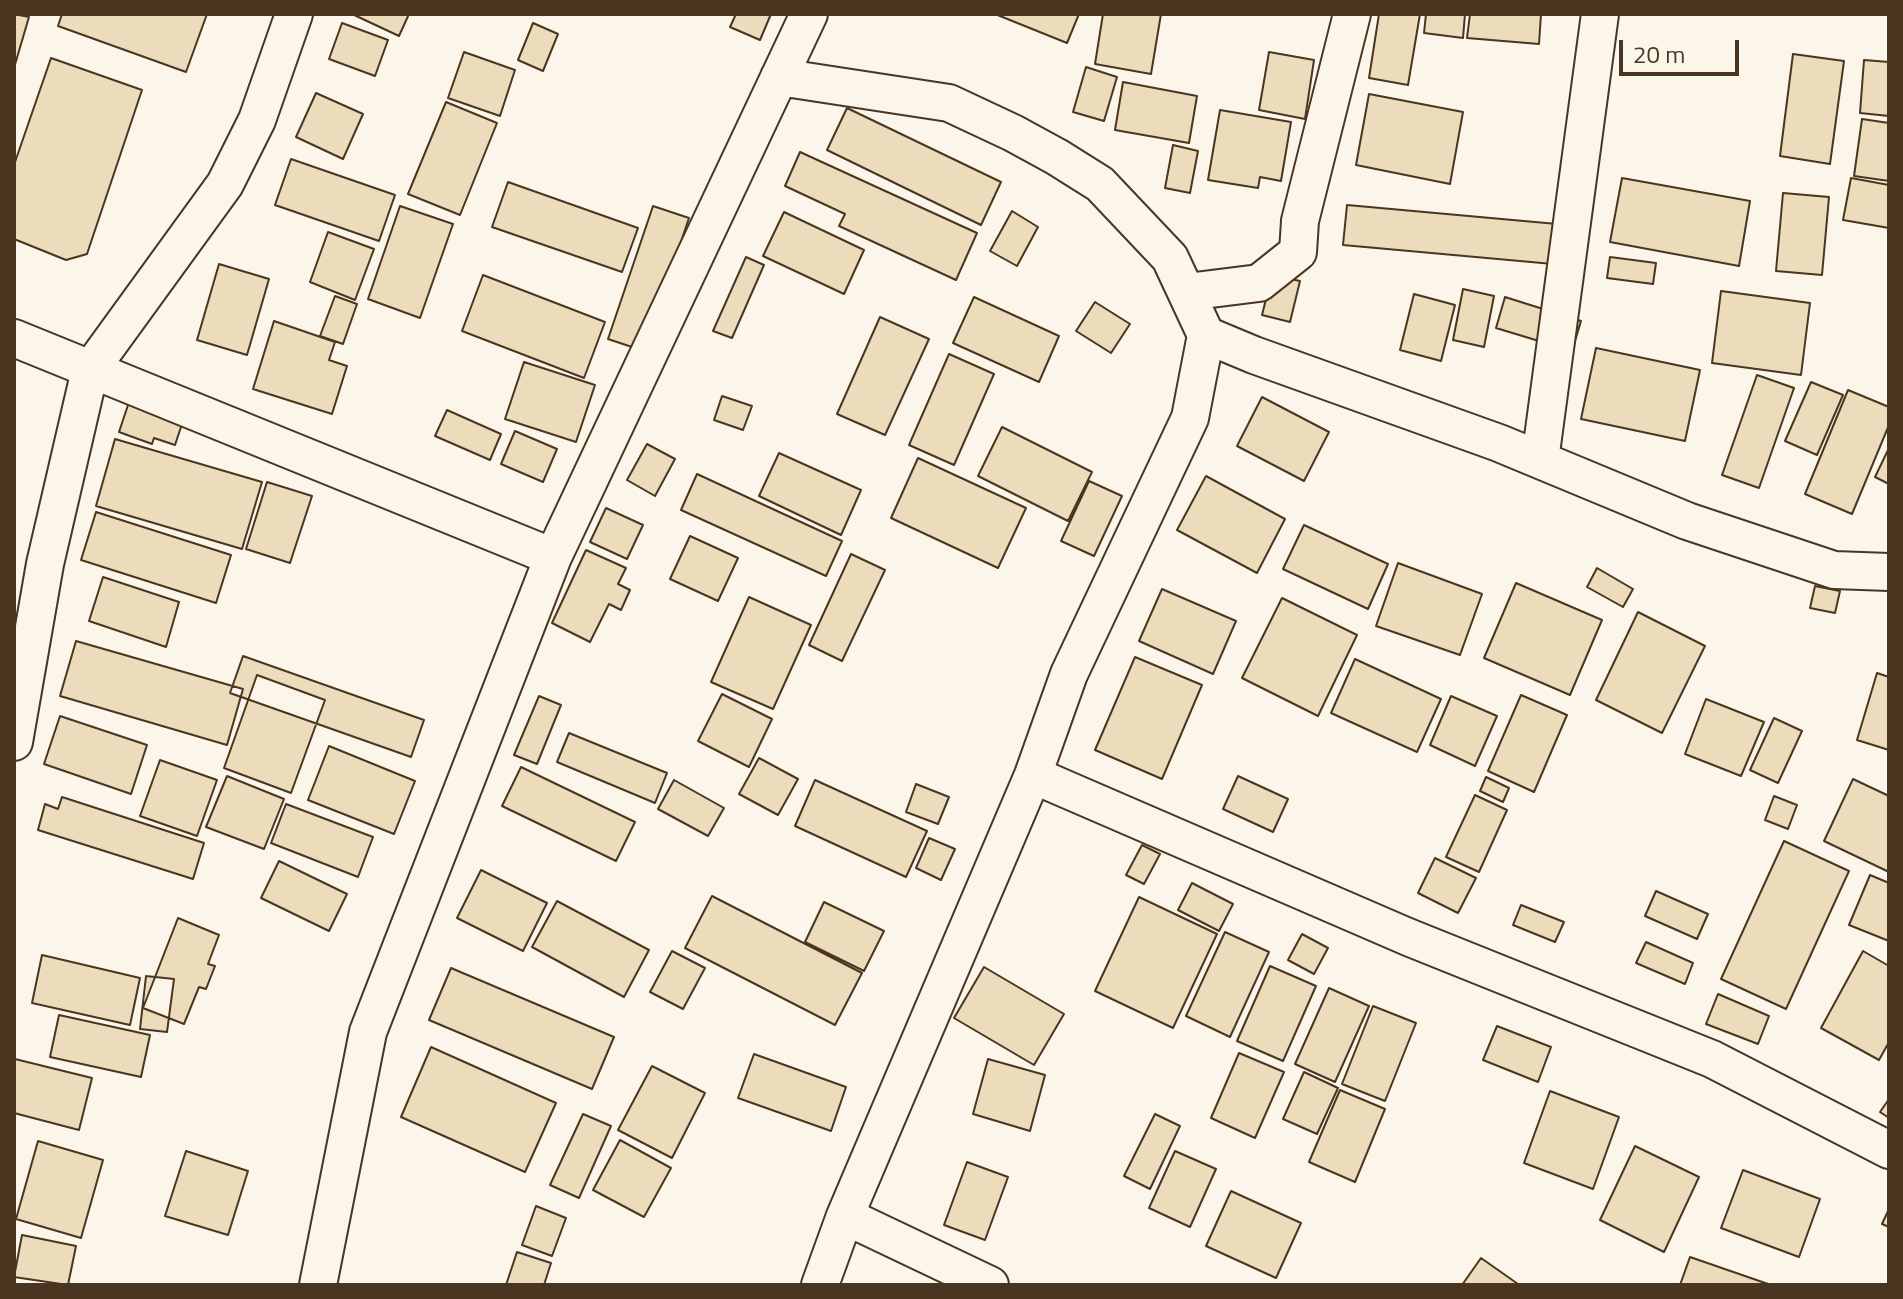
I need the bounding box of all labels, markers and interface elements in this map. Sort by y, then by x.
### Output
scale bar [1623,24,1743,74]
text: 20 m [1633,36,1685,72]

